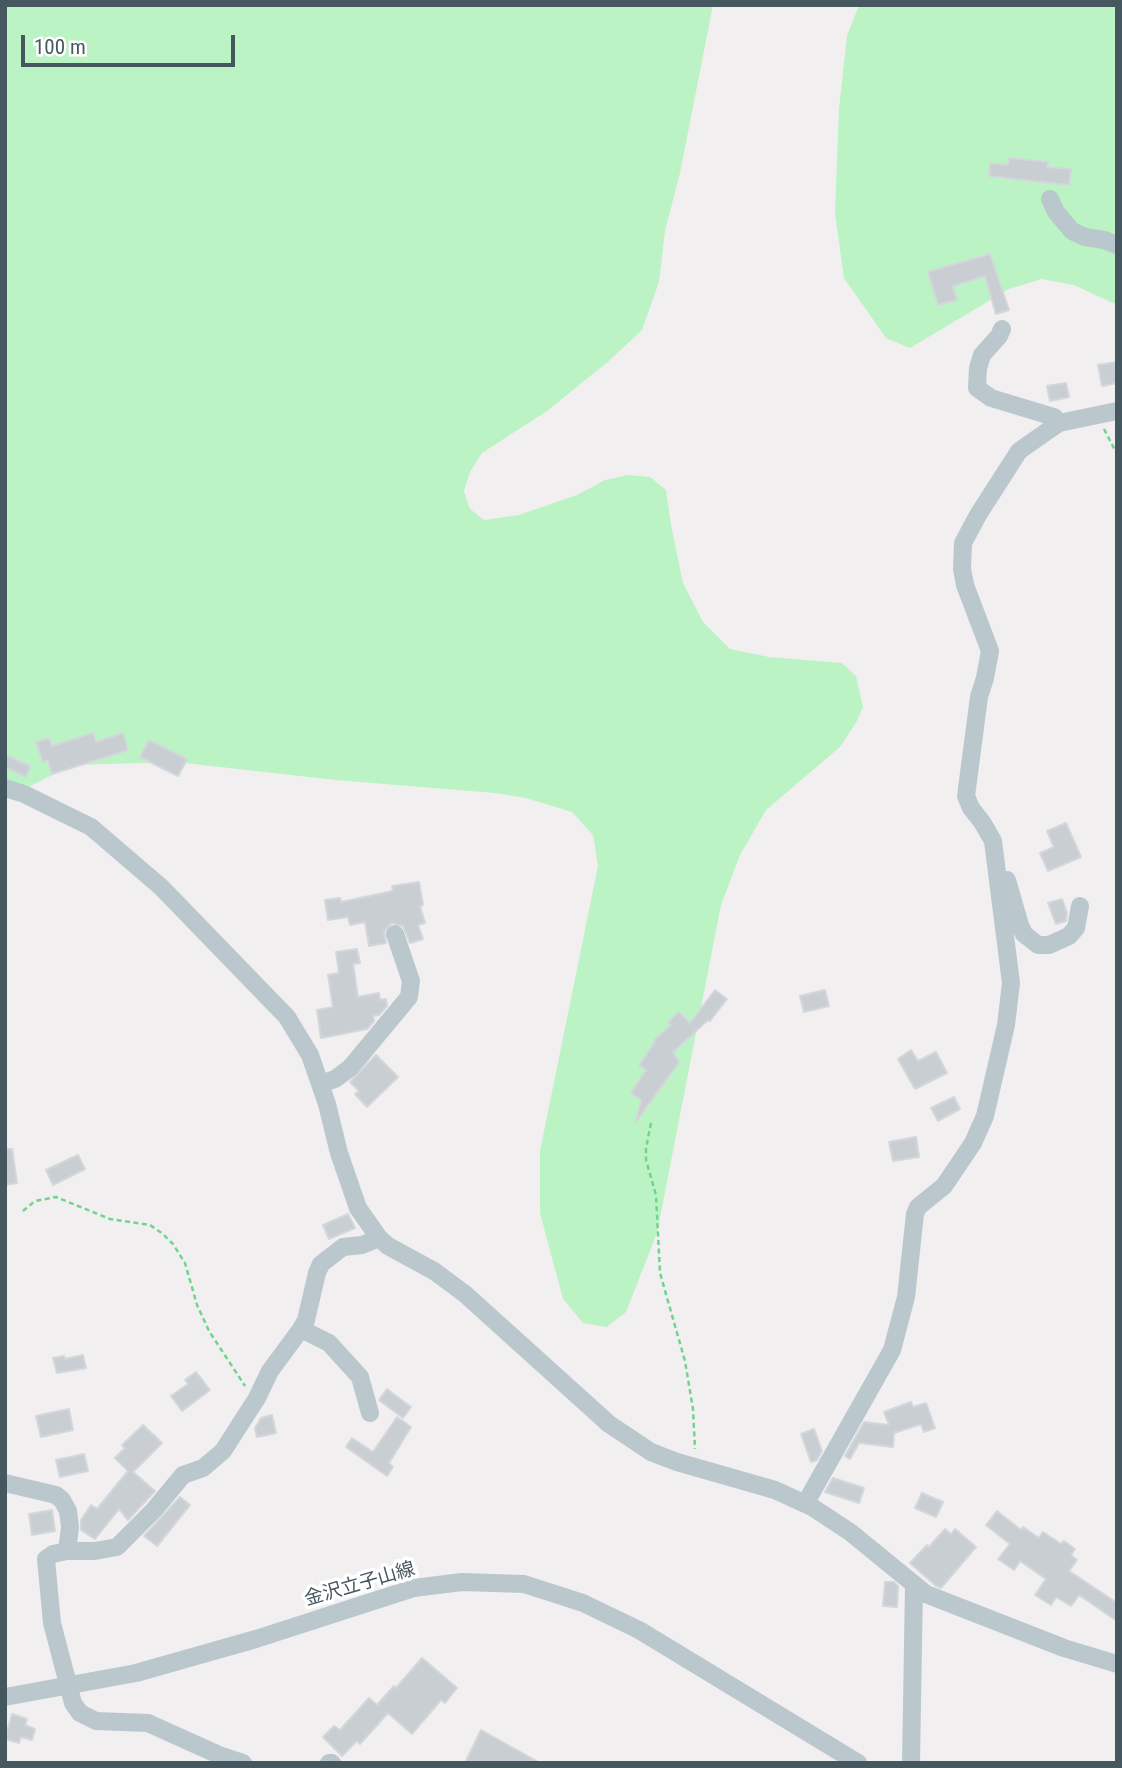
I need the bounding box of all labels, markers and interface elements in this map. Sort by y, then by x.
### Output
scale bar [24,21,238,65]
text: 100 m [34,35,86,59]
street label: 金沢立子山線 [302,1558,418,1612]

